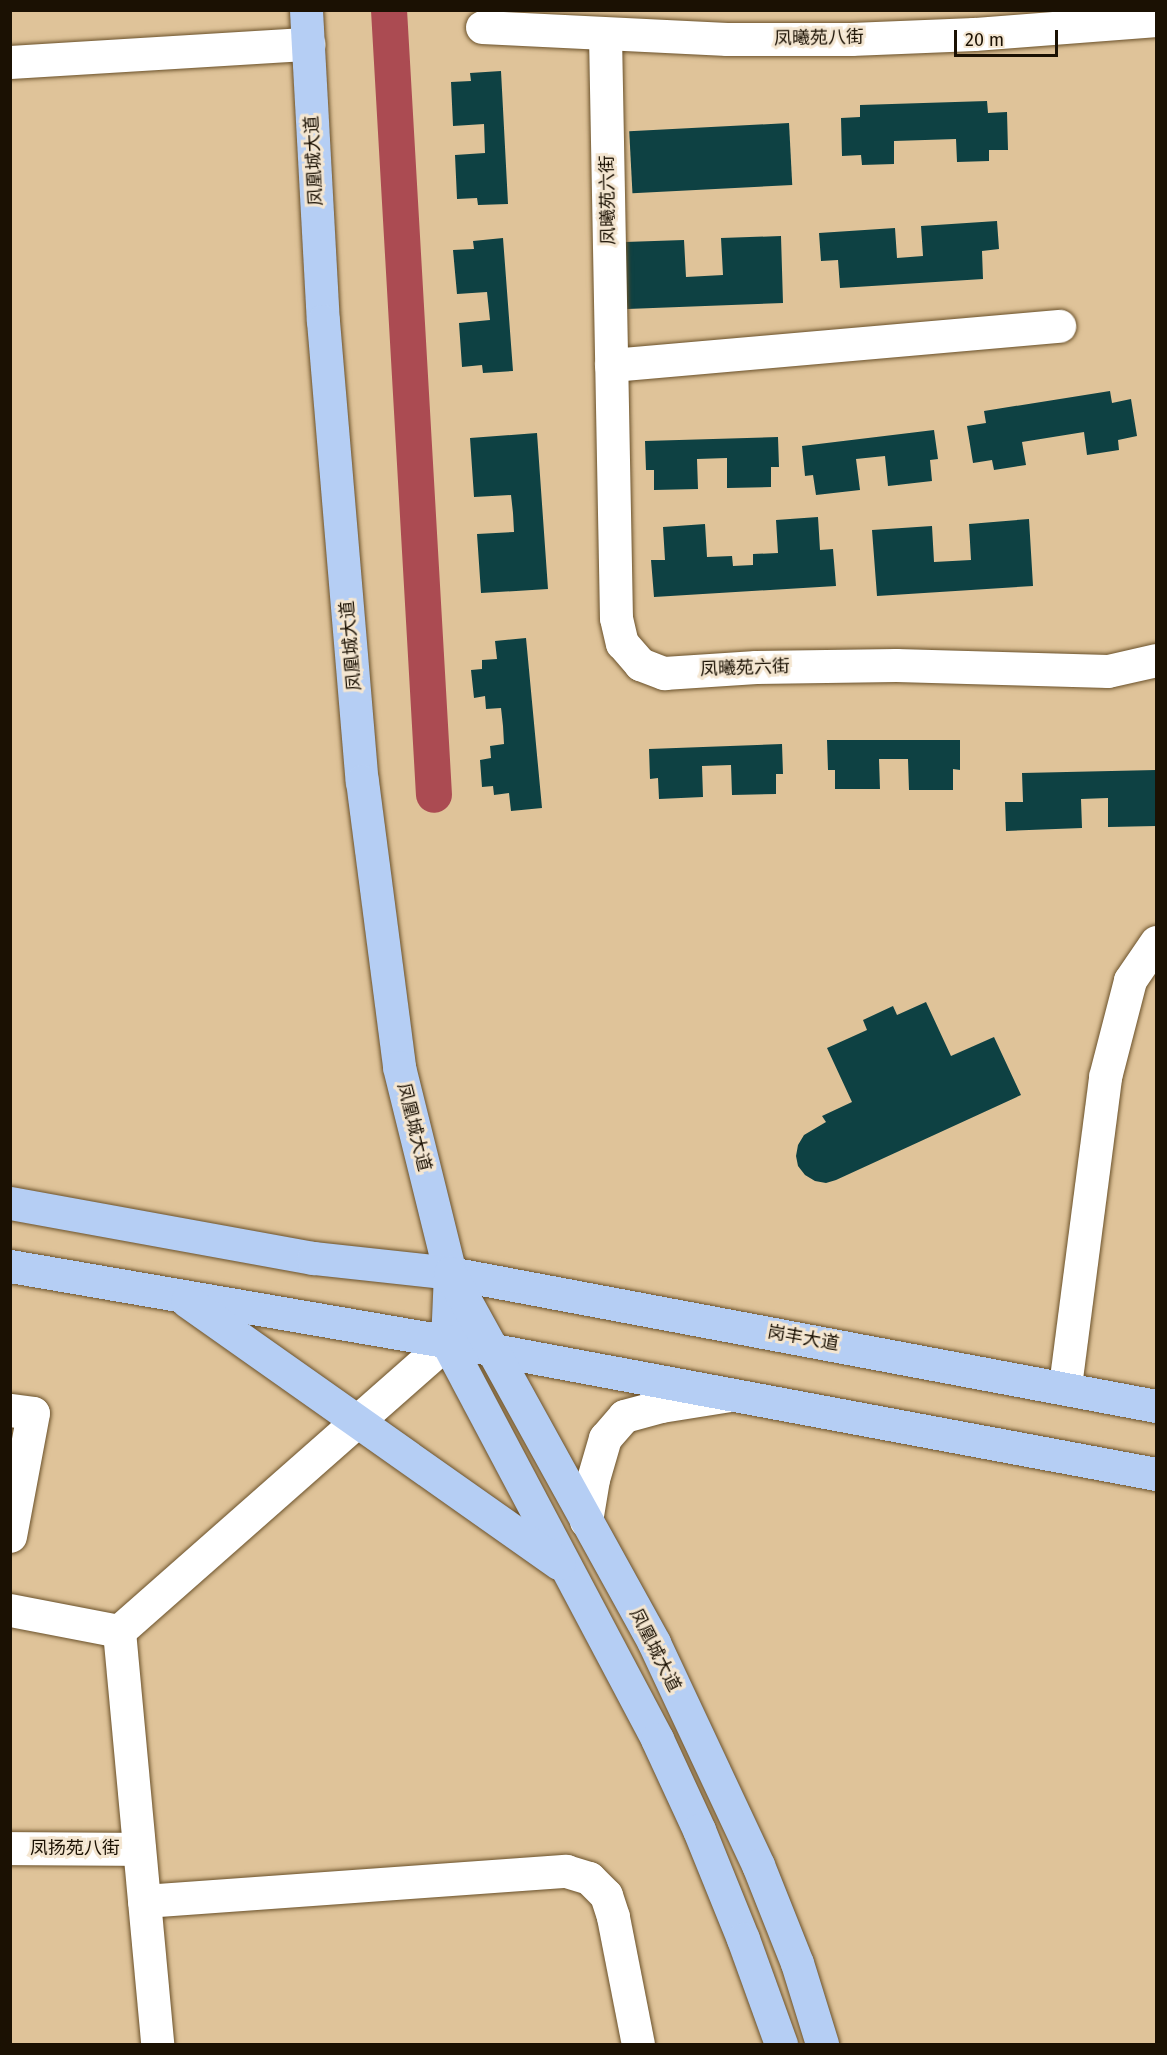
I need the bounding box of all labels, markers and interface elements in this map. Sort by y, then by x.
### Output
scale bar [957,18,1060,56]
street label: 凤曦苑八街 [774,26,864,50]
text: 20 m [965,29,1004,51]
street label: 凤凰城大道 [301,115,327,207]
street label: 凤曦苑六街 [596,155,620,245]
street label: 凤凰城大道 [336,600,366,692]
street label: 凤曦苑六街 [700,656,790,680]
street label: 凤凰城大道 [393,1081,435,1173]
street label: 岗丰大道 [766,1321,840,1355]
street label: 凤凰城大道 [625,1605,685,1695]
street label: 凤扬苑八街 [30,1837,120,1859]

